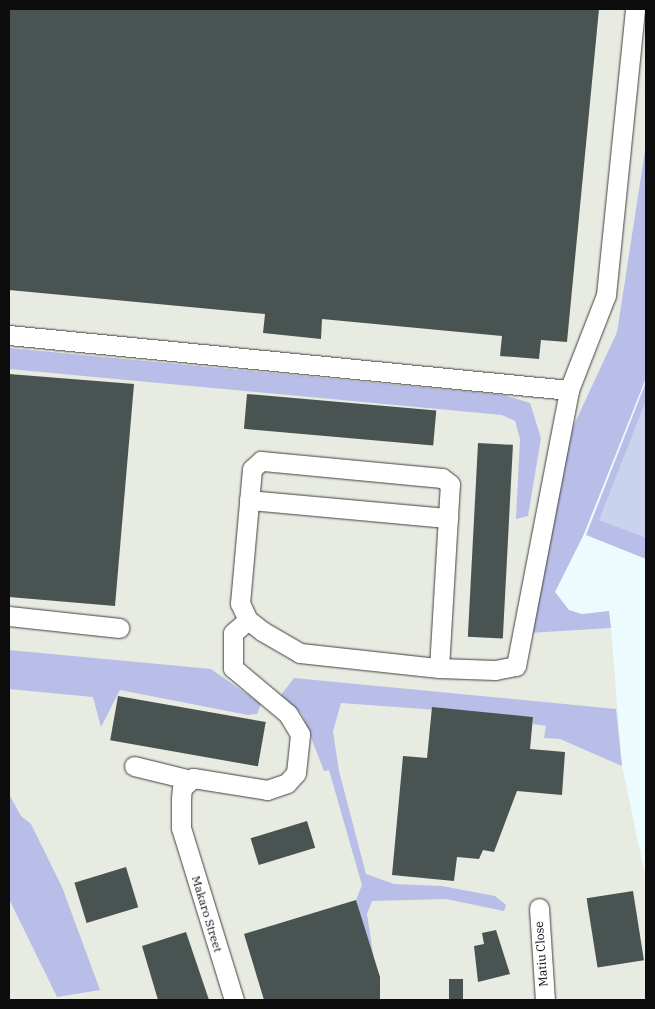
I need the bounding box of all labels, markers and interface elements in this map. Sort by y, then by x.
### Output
street label: Makaro Street [189,874,225,954]
street label: Matiu Close [532,921,550,987]

